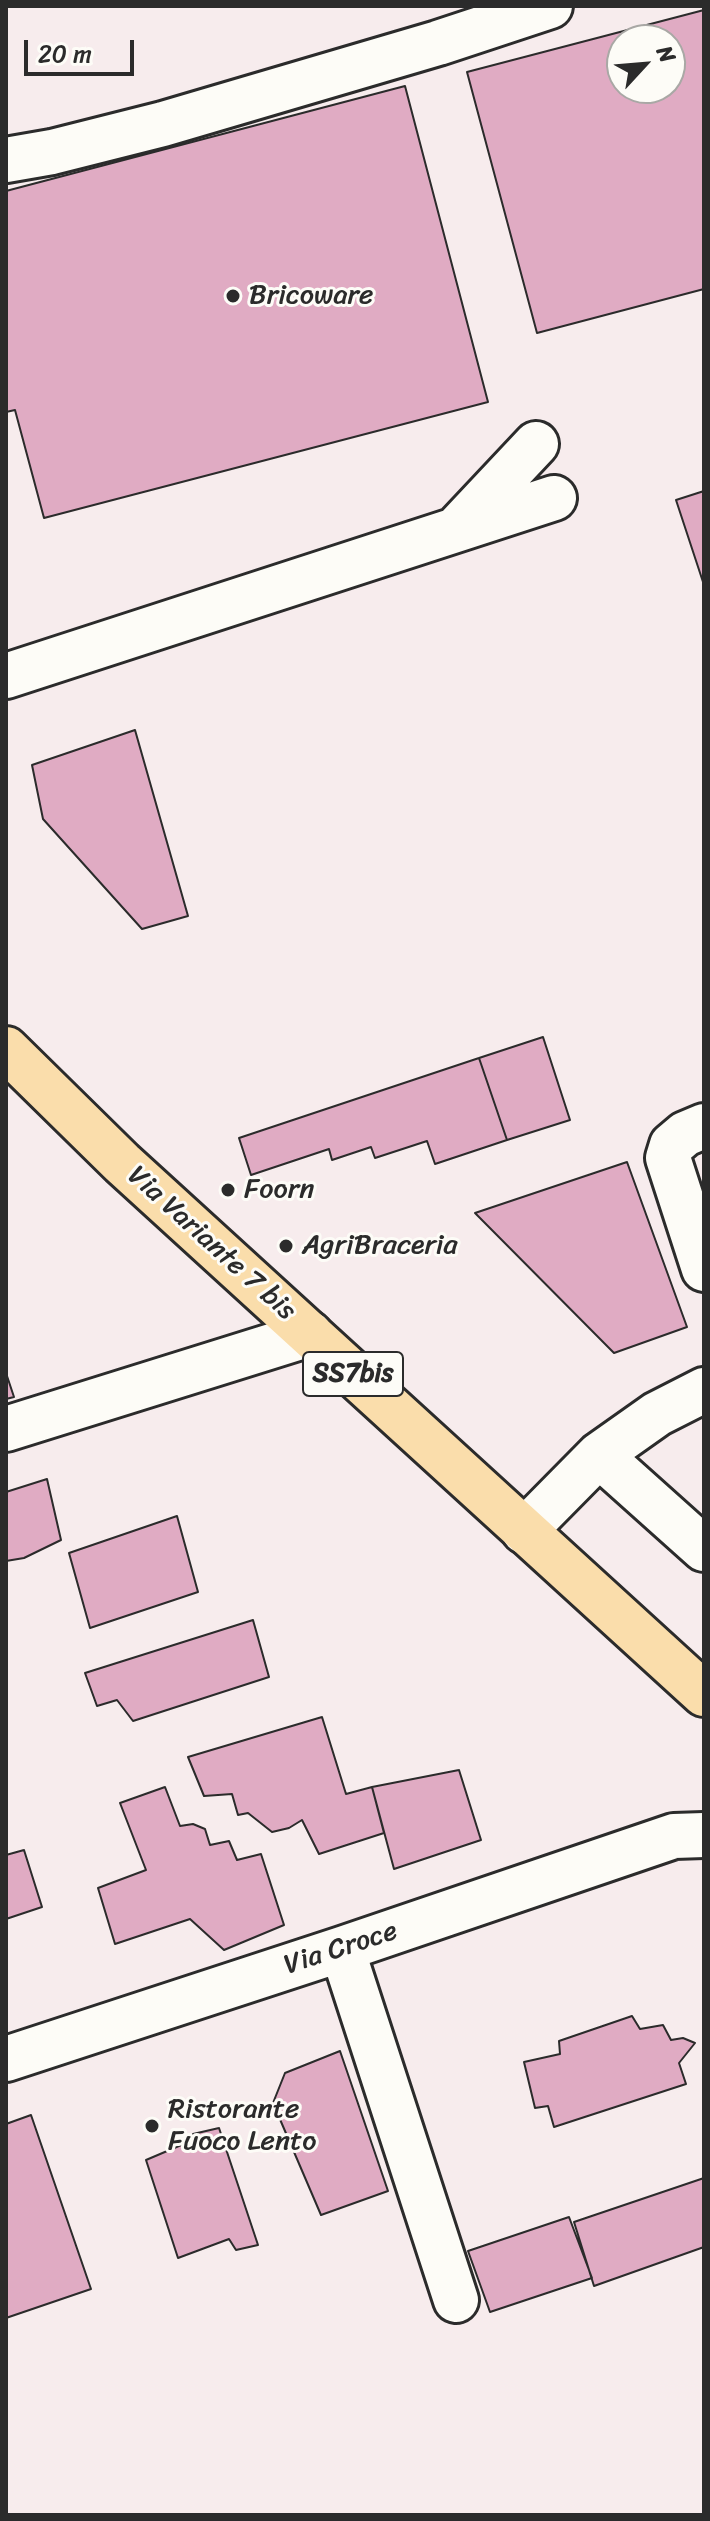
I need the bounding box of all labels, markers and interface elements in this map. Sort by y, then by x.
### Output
scale bar [28,24,138,74]
north arrow [606,24,686,104]
text: 20 m [38,33,92,75]
text: N [645,39,687,70]
place label: Bricoware [249,279,373,313]
marker: Bricoware [224,287,242,305]
street label: Via Variante 7 bis [120,1160,302,1328]
place label: Foorn [244,1173,314,1207]
marker: Foorn [219,1181,237,1199]
place label: AgriBraceria [302,1229,458,1263]
marker: AgriBraceria [277,1237,295,1255]
road number: SS7bis [303,1352,403,1396]
street label: Via Croce [280,1915,402,1983]
place label: Ristorante Fuoco Lento [168,2093,316,2159]
marker: Ristorante Fuoco Lento [143,2117,161,2135]

